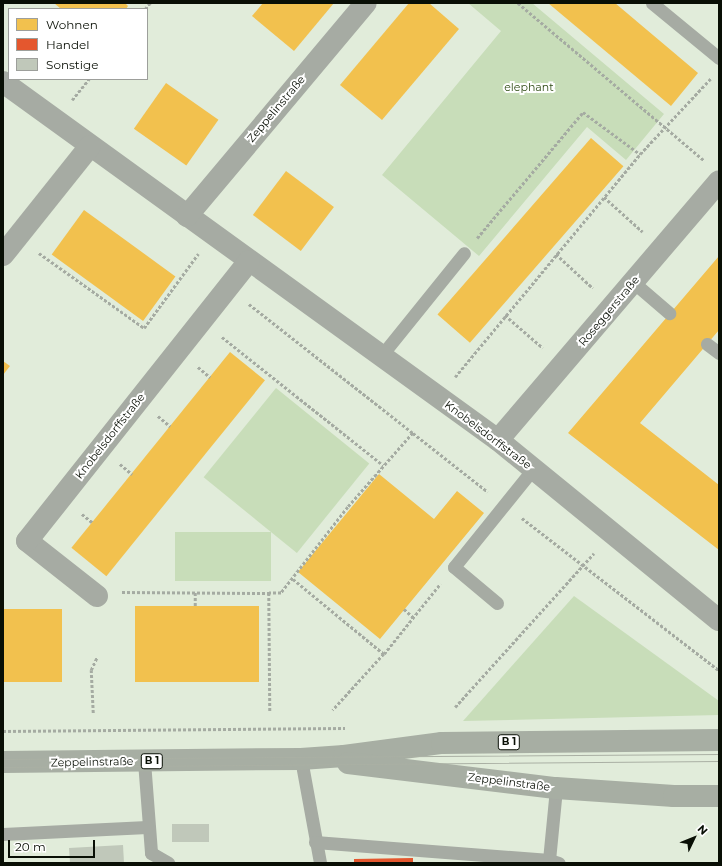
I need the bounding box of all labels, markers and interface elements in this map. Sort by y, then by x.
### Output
legend [8,8,148,80]
text: Wohnen [46,17,98,32]
text: Handel [46,37,90,52]
text: Sonstige [46,57,98,72]
street label: Zeppelinstraße [244,73,308,145]
park label: elephant [504,80,554,94]
street label: Roseggerstraße [576,273,642,349]
street label: Knobelsdorffstraße [72,391,148,481]
street label: Knobelsdorffstraße [442,398,534,472]
road number: B 1 [497,734,521,750]
road number: B 1 [140,753,164,769]
street label: Zeppelinstraße [50,755,134,769]
street label: Zeppelinstraße [467,770,551,794]
north arrow [674,818,714,858]
text: N [695,822,711,838]
scale bar [10,832,97,858]
text: 20 m [15,839,46,854]

